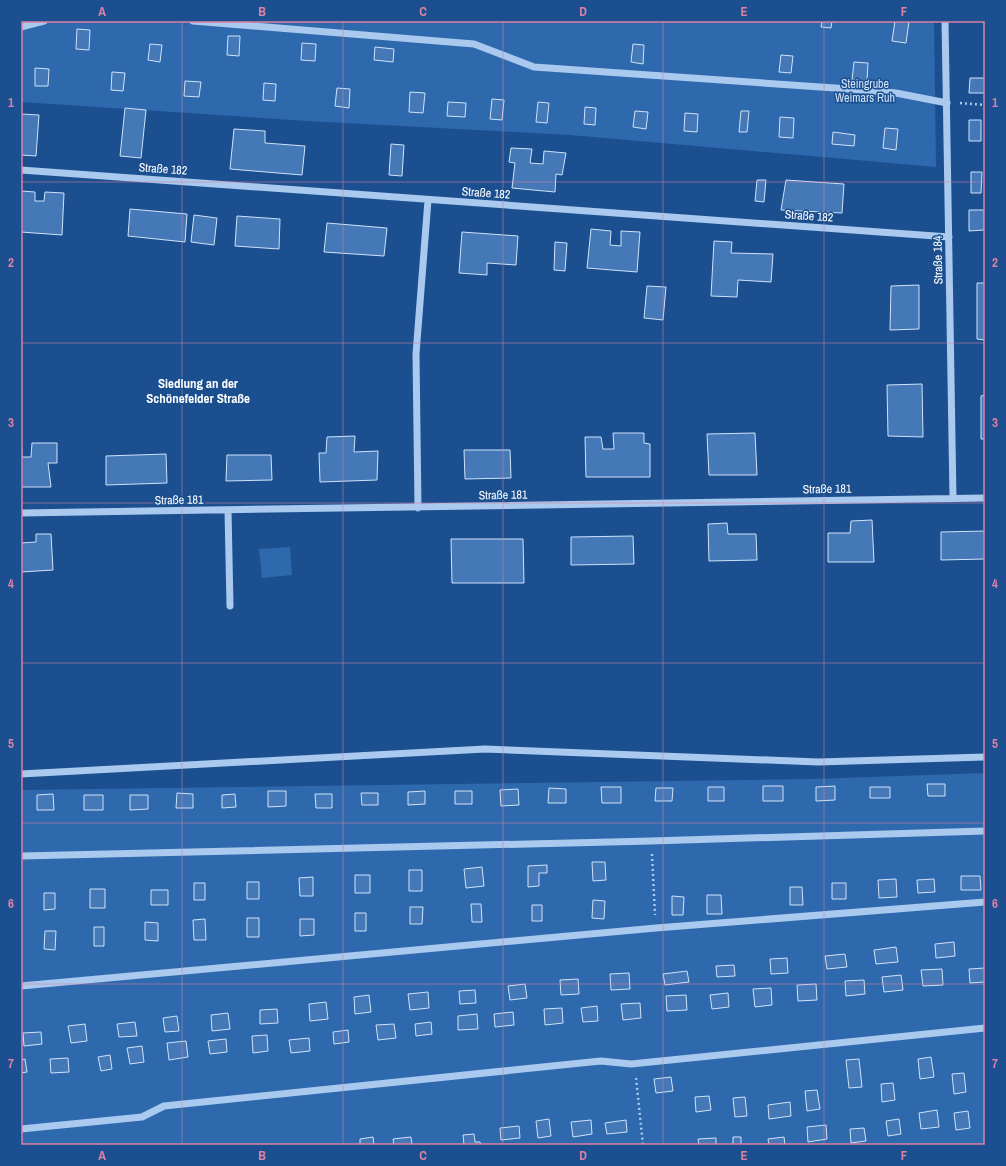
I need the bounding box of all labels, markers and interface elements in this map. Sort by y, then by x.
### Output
text: A [98,3,106,20]
text: B [258,3,266,20]
text: C [419,3,427,20]
text: D [579,3,587,20]
text: E [740,3,748,20]
text: F [901,3,908,20]
park label: Steingrube Weimars Ruh [835,76,895,106]
text: 1 [8,94,14,111]
text: 1 [992,94,998,111]
street label: Straße 182 [138,159,188,179]
street label: Straße 182 [461,183,511,203]
street label: Straße 182 [784,206,834,226]
street label: Straße 184 [930,235,946,284]
text: 2 [8,254,14,271]
text: 2 [992,254,998,271]
district label: Siedlung an der Schönefelder Straße [146,375,250,407]
text: 3 [8,414,14,431]
text: 3 [992,414,998,431]
street label: Straße 181 [803,481,852,497]
street label: Straße 181 [479,487,528,503]
street label: Straße 181 [155,492,204,508]
text: 4 [8,575,14,592]
text: 4 [992,575,998,592]
text: 5 [8,735,14,752]
text: 5 [992,735,998,752]
text: 6 [8,895,14,912]
text: 6 [992,895,998,912]
text: 7 [8,1055,14,1072]
text: 7 [992,1055,998,1072]
text: A [98,1147,106,1164]
text: B [258,1147,266,1164]
text: C [419,1147,427,1164]
text: D [579,1147,587,1164]
text: E [740,1147,748,1164]
text: F [901,1147,908,1164]

